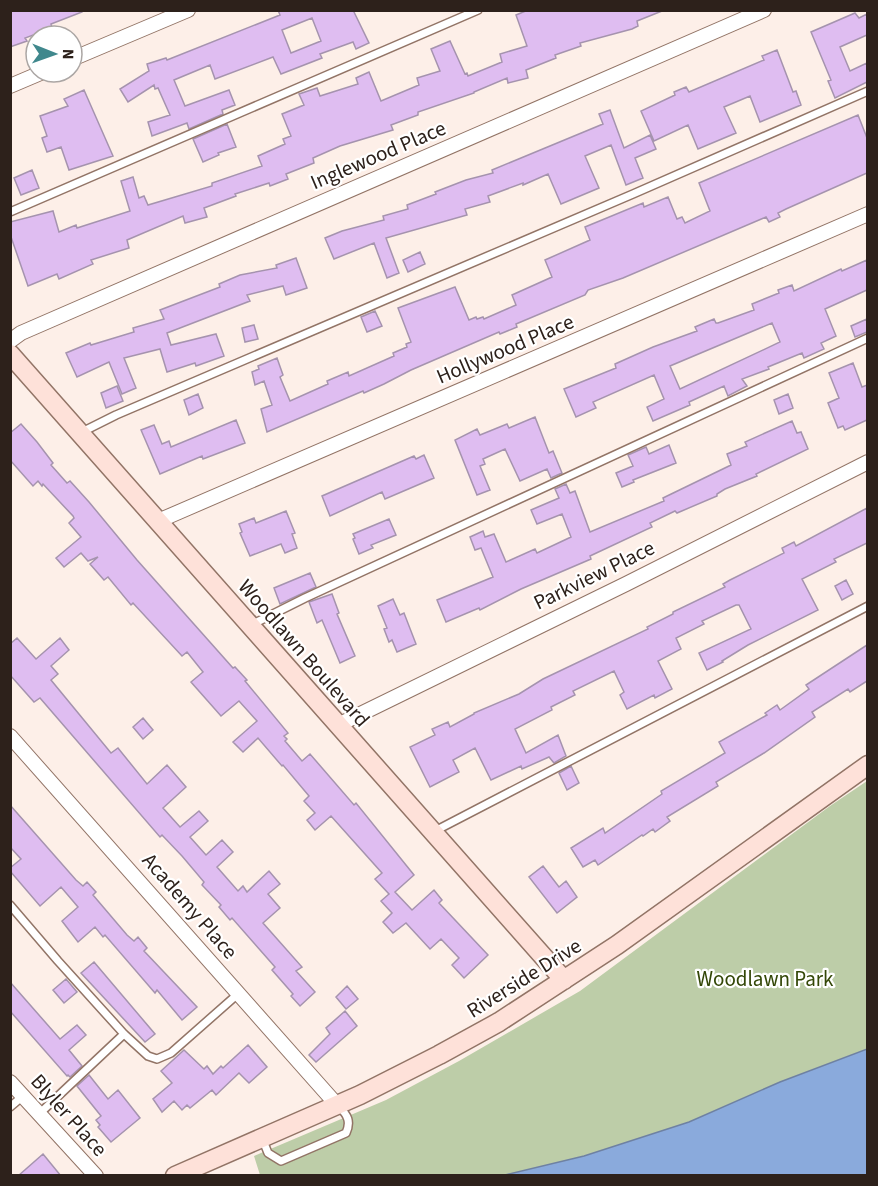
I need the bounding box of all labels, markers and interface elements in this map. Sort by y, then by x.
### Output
north arrow [24,24,84,84]
text: N [57,49,79,60]
street label: Inglewood Place [306,113,450,197]
street label: Hollywood Place [432,307,578,391]
street label: Parkview Place [528,533,660,617]
street label: Woodlawn Boulevard [231,572,377,734]
street label: Academy Place [135,846,245,966]
street label: Riverside Drive [461,931,587,1025]
park label: Woodlawn Park [697,964,834,994]
street label: Blyler Place [24,1067,114,1163]

